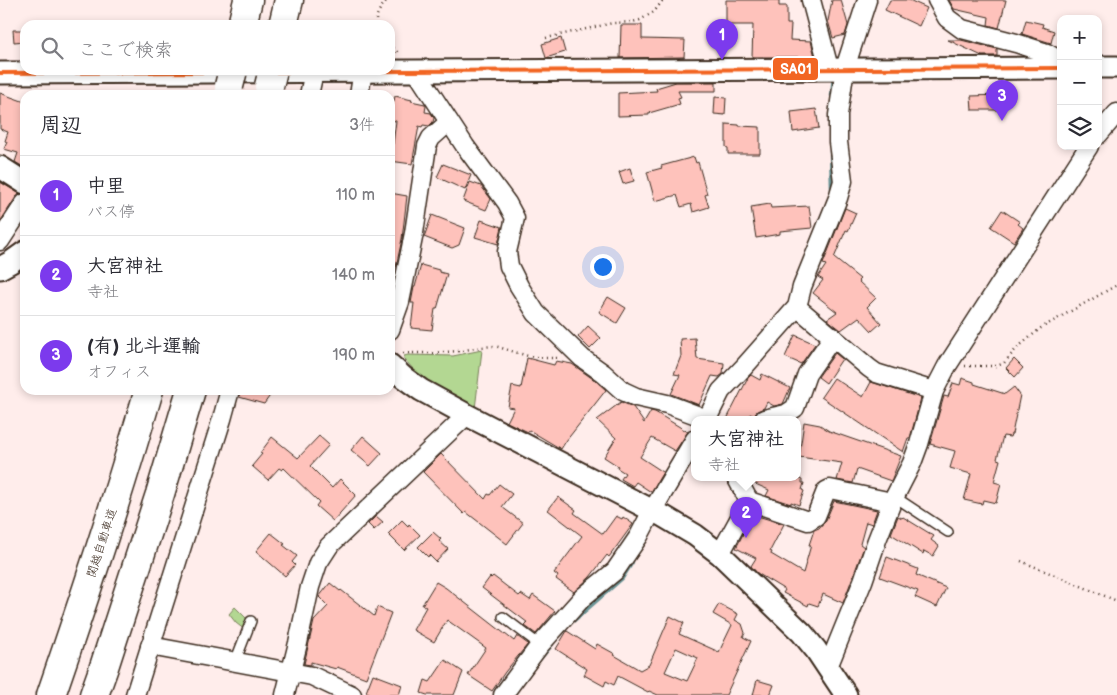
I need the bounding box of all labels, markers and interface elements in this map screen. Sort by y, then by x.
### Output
map controls [1057,15,1102,150]
button: + [1057,15,1102,60]
pin: 1 [706,19,738,60]
search box [20,20,395,75]
icon: search [38,34,66,62]
text: ここで検索 [78,39,173,62]
line badge: SA01 [772,57,819,81]
button: − [1057,60,1102,105]
text: SA01 [780,61,812,78]
pin: 3 [986,80,1018,121]
button: layers [1057,105,1102,150]
text: 周辺 [40,113,82,138]
text: 3件 [349,116,375,135]
text: 中里 [87,175,125,198]
text: 1 [53,186,59,205]
text: 110 m [336,186,375,205]
text: バス停 [87,203,135,222]
your location [590,254,616,280]
text: 大宮神社 [87,255,163,278]
text: 2 [51,266,61,285]
text: 140 m [332,266,375,285]
text: 寺社 [87,283,119,302]
text: (有) 北斗運輸 [87,335,201,358]
text: 3 [51,346,61,365]
text: 190 m [333,346,375,365]
text: オフィス [87,363,151,382]
popup [691,416,801,481]
text: 大宮神社 [708,428,784,451]
text: 寺社 [708,456,740,475]
pin: 2 [730,497,762,538]
street label: 関越自動車道 [84,506,120,580]

